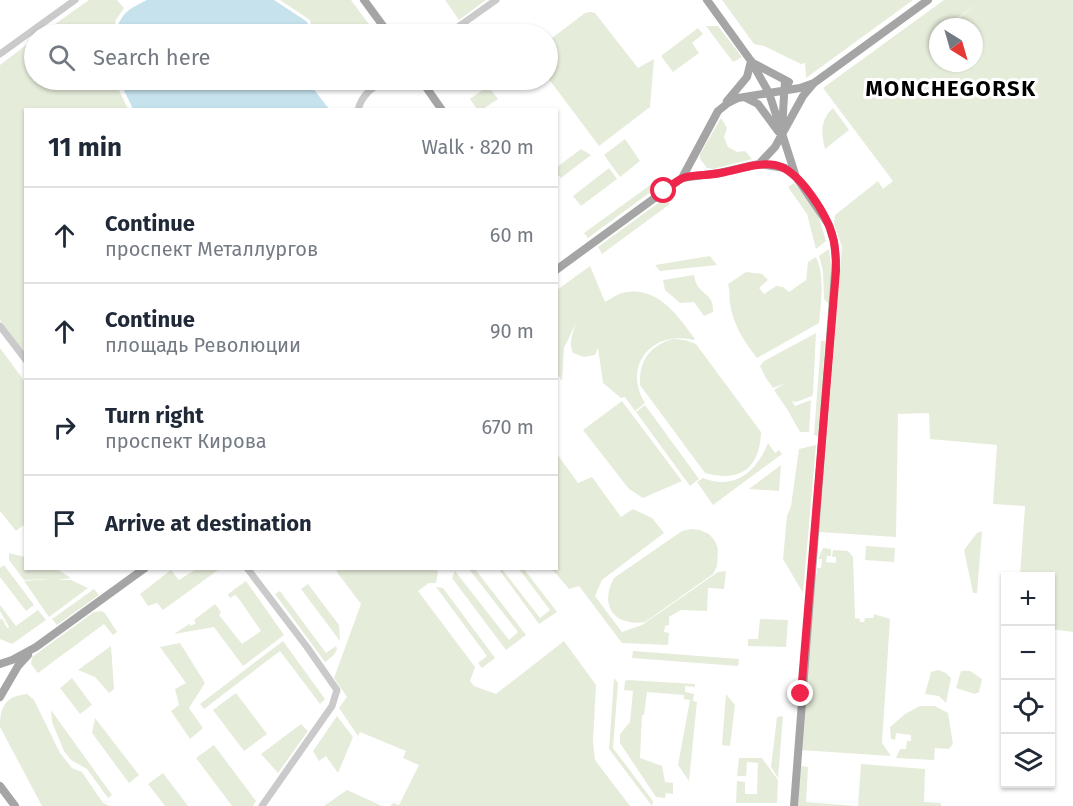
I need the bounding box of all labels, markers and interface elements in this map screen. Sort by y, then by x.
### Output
north arrow [929,18,983,72]
search box [24,24,558,90]
icon: search [45,41,78,74]
text: Search here [93,44,211,71]
district label: MONCHEGORSK [865,75,1037,102]
text: 11 min [48,132,122,163]
text: Walk · 820 m [422,135,534,159]
route start [650,177,676,203]
text: Continue [105,210,195,237]
icon: ahead [48,219,81,252]
text: 60 m [490,223,534,247]
text: проспект Металлургов [105,237,318,261]
text: Continue [105,306,195,333]
icon: ahead [48,315,81,348]
text: 90 m [490,319,534,343]
text: площадь Революции [105,333,301,357]
text: Turn right [105,402,204,429]
icon: right [48,411,81,444]
text: 670 m [482,415,534,439]
text: проспект Кирова [105,429,267,453]
icon: arrive [48,507,81,540]
text: Arrive at destination [105,510,312,537]
map controls [1001,572,1055,788]
button: + [1001,572,1055,626]
button: − [1001,626,1055,680]
route end [787,680,813,706]
button: locate [1001,680,1055,734]
button: layers [1001,734,1055,788]

